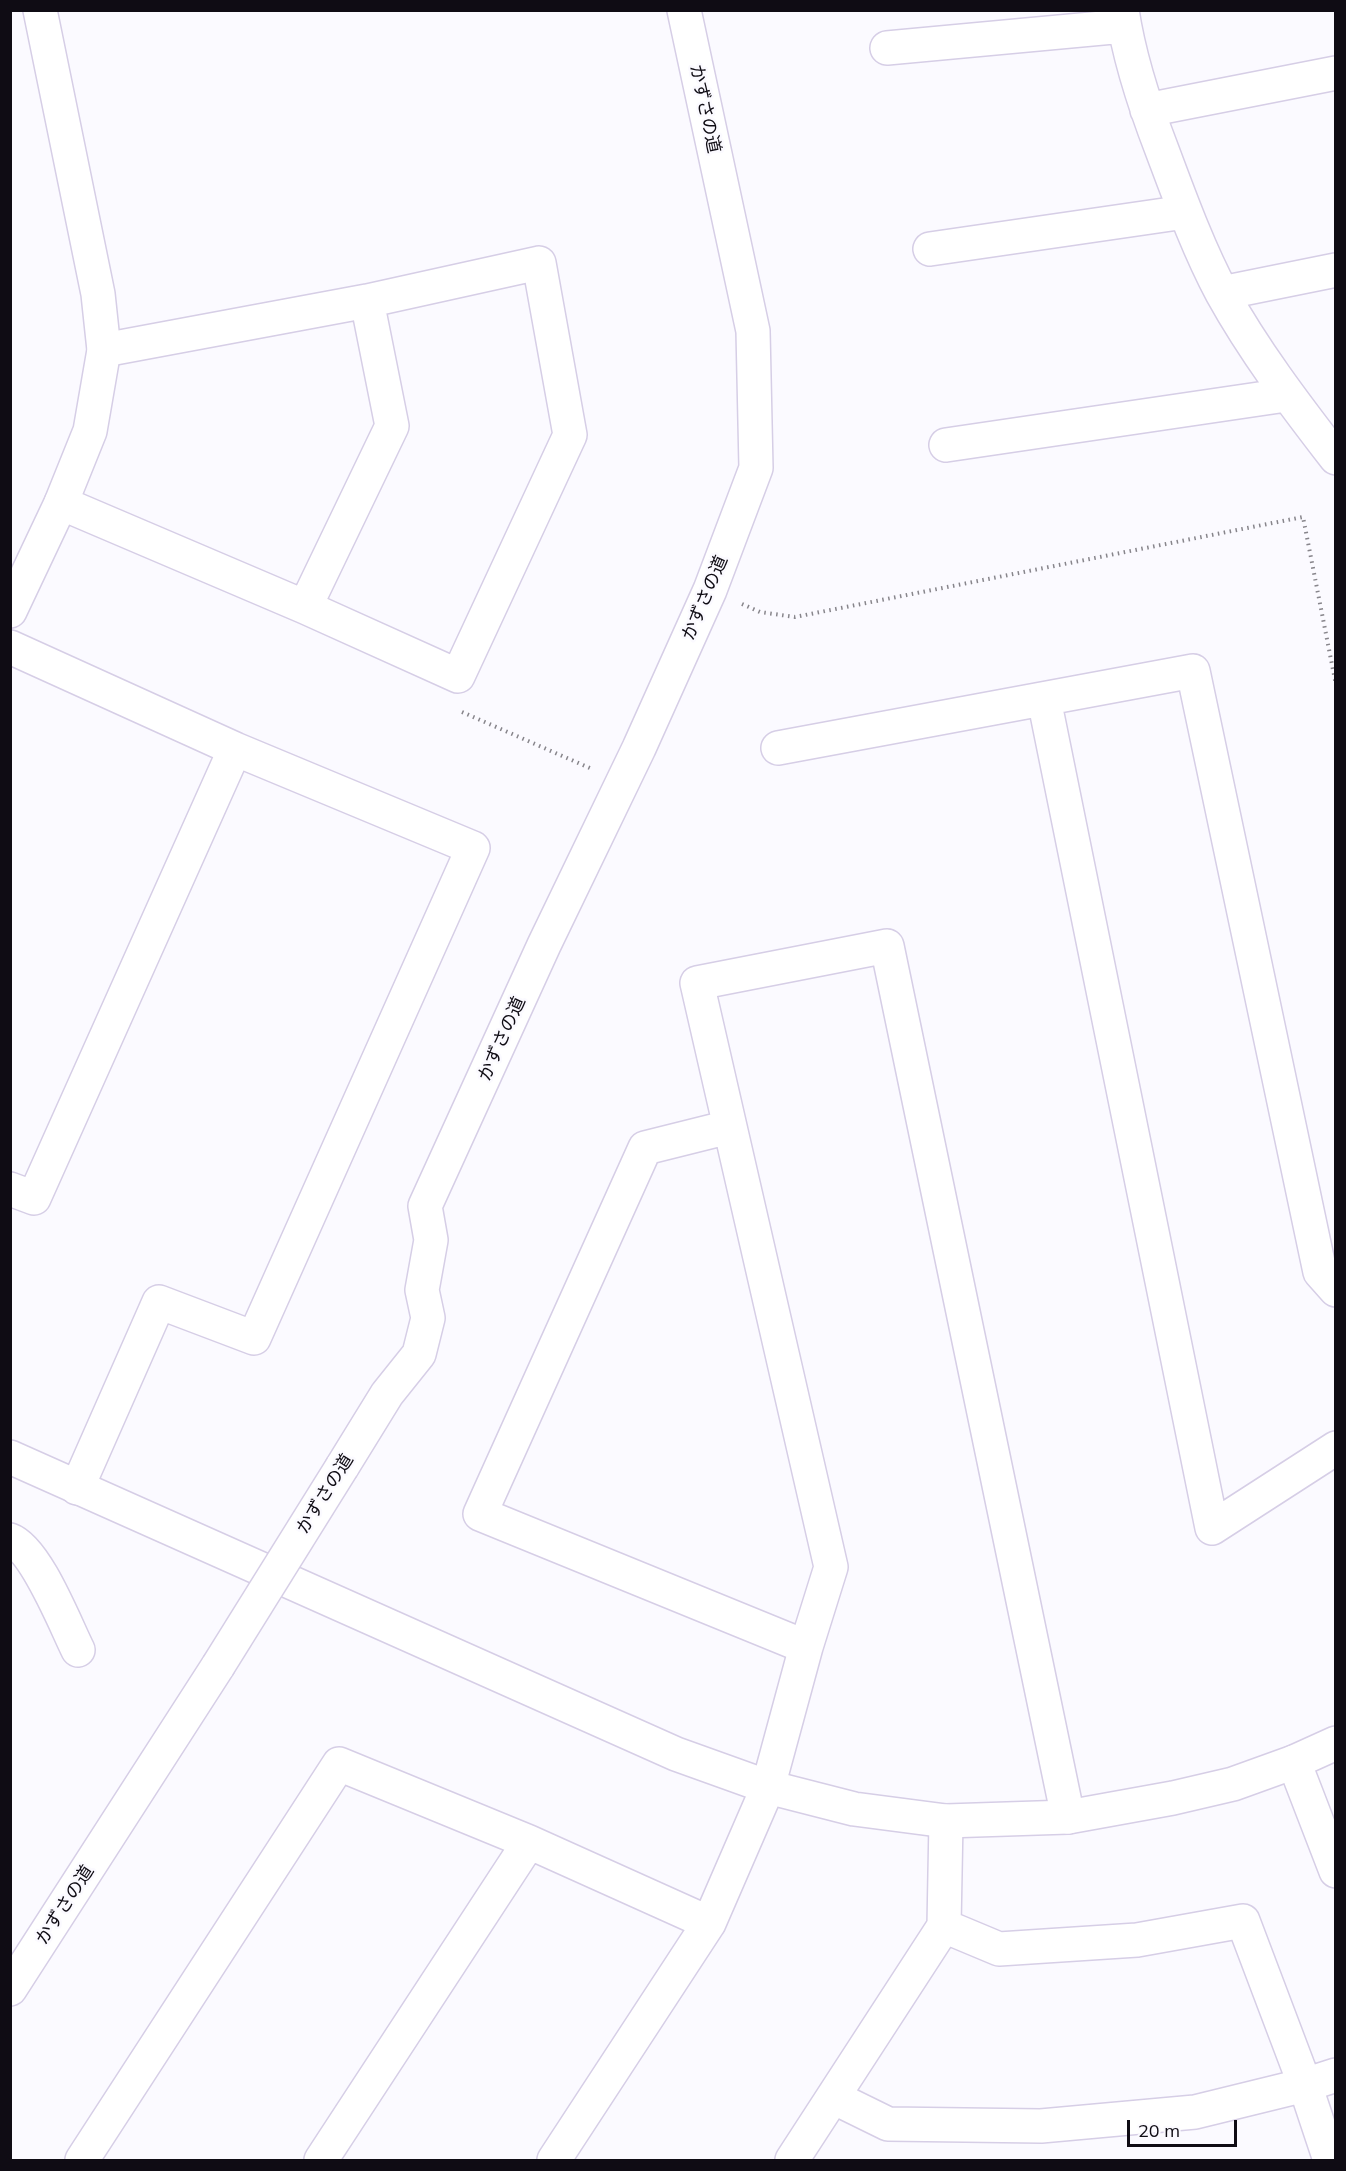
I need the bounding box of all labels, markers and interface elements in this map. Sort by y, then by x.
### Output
street label: かずさの道 [685,63,725,155]
street label: かずさの道 [677,552,733,644]
street label: かずさの道 [474,993,530,1085]
street label: かずさの道 [292,1450,358,1538]
street label: かずさの道 [31,1861,99,1949]
scale bar [1130,2108,1240,2146]
text: 20 m [1138,2119,1180,2142]

